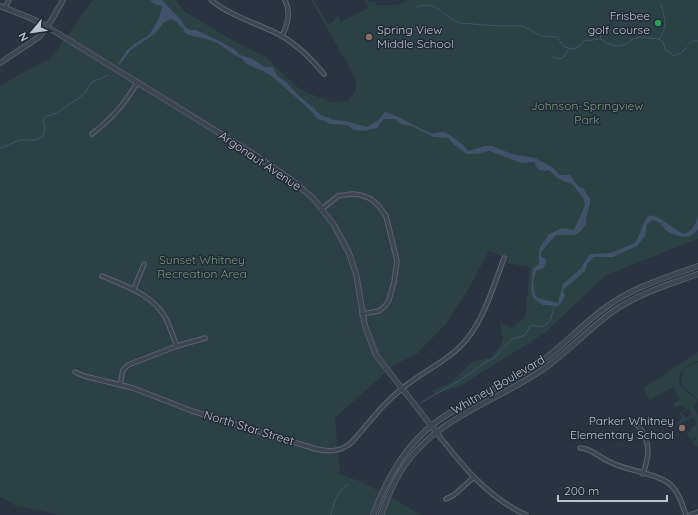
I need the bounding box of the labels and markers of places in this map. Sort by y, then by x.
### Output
place label: Frisbee golf course [588,8,650,37]
marker: Frisbee golf course [653,18,663,28]
place label: Spring View Middle School [377,22,454,51]
marker: Spring View Middle School [364,32,374,42]
place label: Parker Whitney Elementary School [570,413,674,442]
marker: Parker Whitney Elementary School [677,423,687,433]

